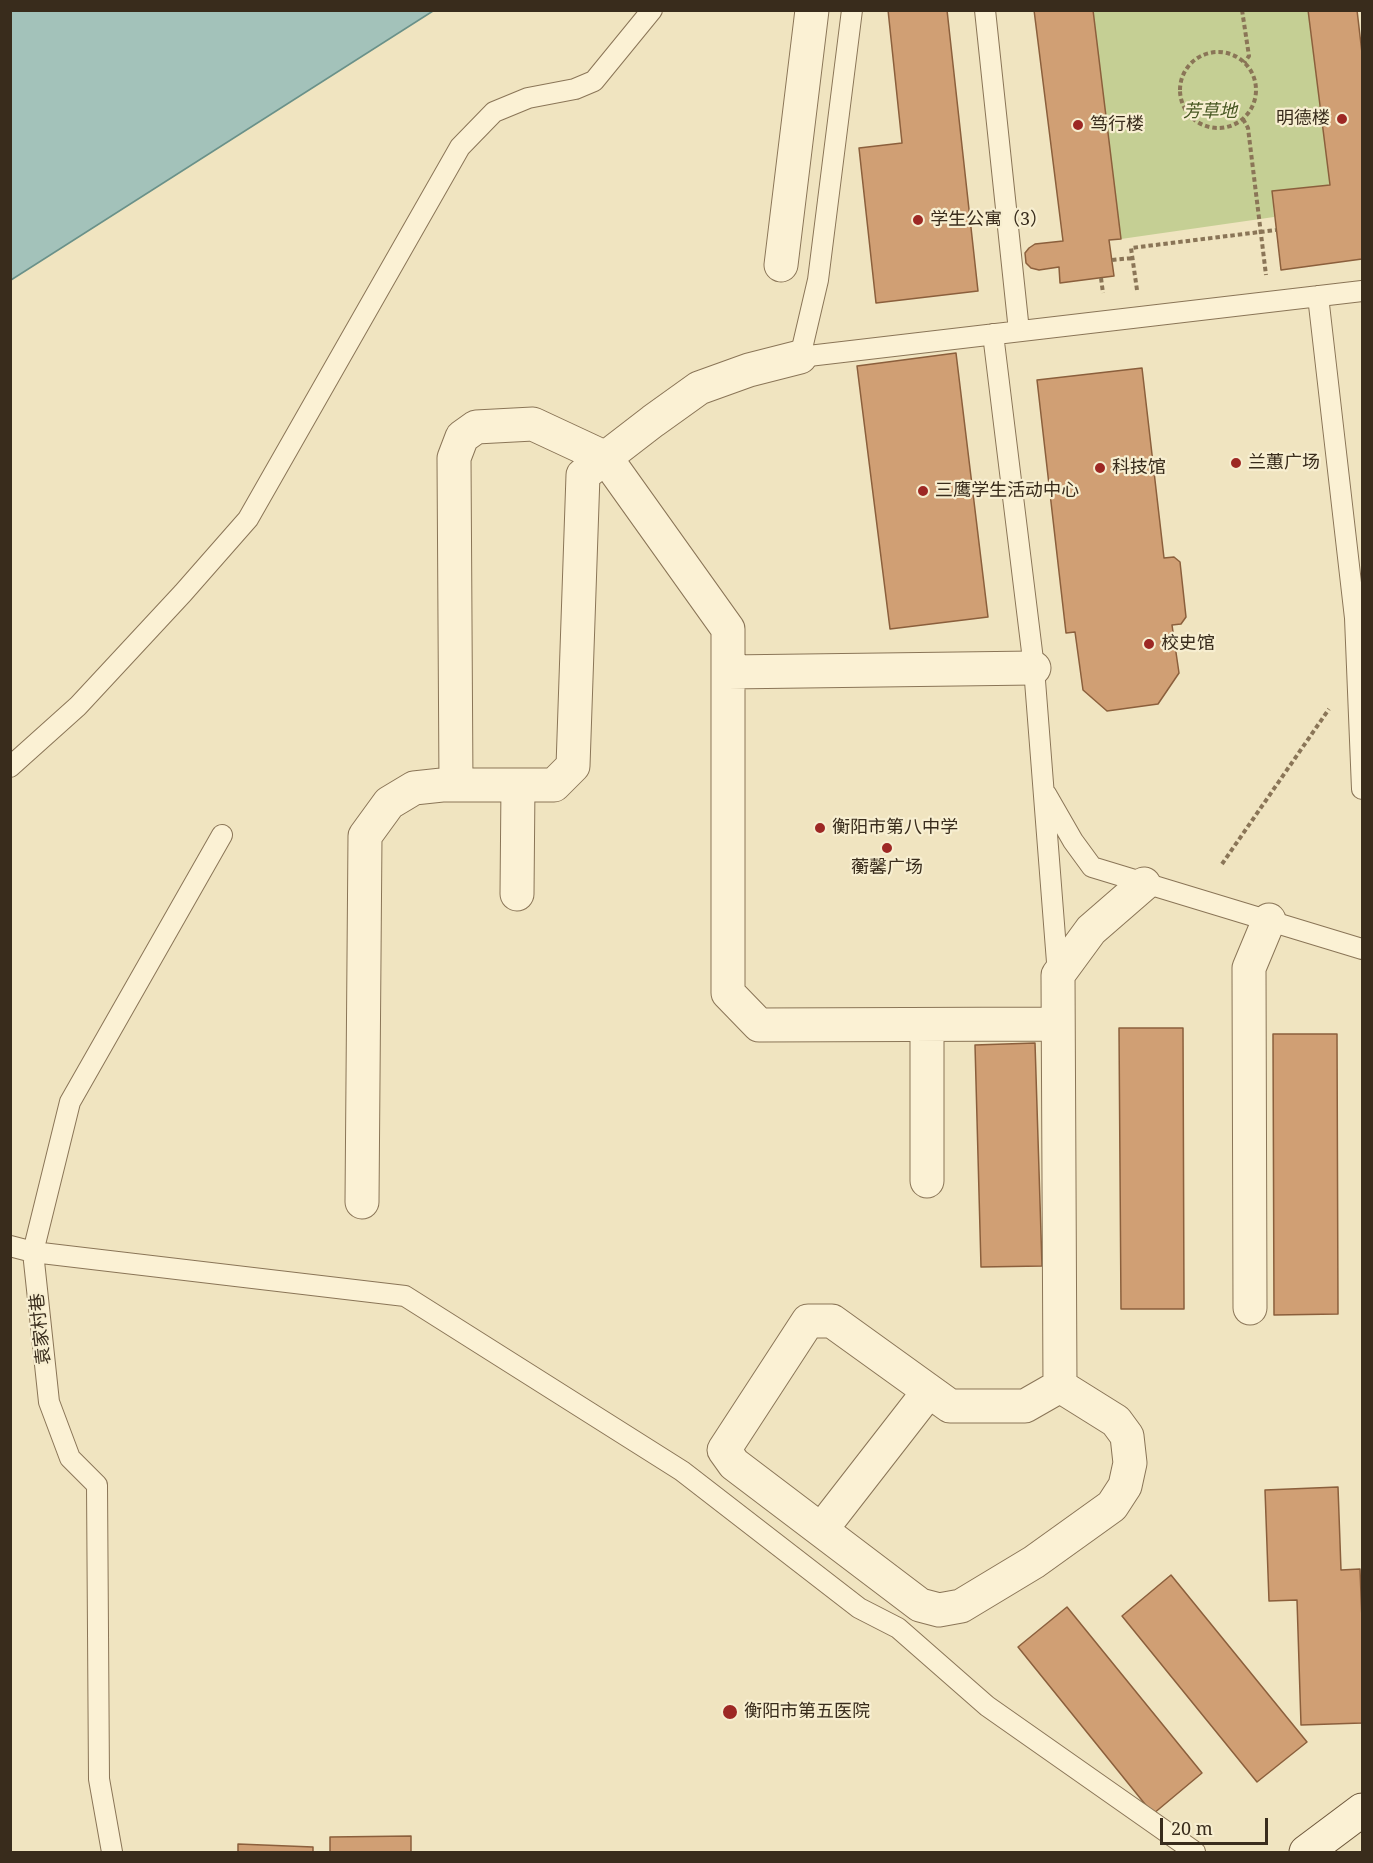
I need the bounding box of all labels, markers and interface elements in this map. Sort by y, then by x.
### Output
park label: 芳草地 [1183,101,1237,123]
place label: 明德楼 [1276,108,1330,130]
marker: 明德楼 [1335,112,1349,126]
place label: 笃行楼 [1090,114,1144,136]
marker: 笃行楼 [1071,118,1085,132]
place label: 学生公寓（3） [930,209,1048,231]
marker: 学生公寓（3） [911,213,925,227]
place label: 兰蕙广场 [1248,452,1320,474]
marker: 兰蕙广场 [1229,456,1243,470]
place label: 科技馆 [1112,457,1166,479]
marker: 科技馆 [1093,461,1107,475]
place label: 三鹰学生活动中心 [935,480,1079,502]
marker: 三鹰学生活动中心 [916,484,930,498]
place label: 校史馆 [1161,633,1215,655]
marker: 校史馆 [1142,637,1156,651]
place label: 衡阳市第八中学 [832,817,958,839]
marker: 衡阳市第八中学 [813,821,827,835]
marker: 蘅馨广场 [880,841,894,855]
place label: 蘅馨广场 [851,857,923,879]
street label: 袁家村巷 [26,1292,56,1366]
place label: 衡阳市第五医院 [744,1701,870,1723]
marker: 衡阳市第五医院 [721,1703,739,1721]
scale bar [1163,1806,1271,1844]
text: 20 m [1171,1816,1213,1840]

